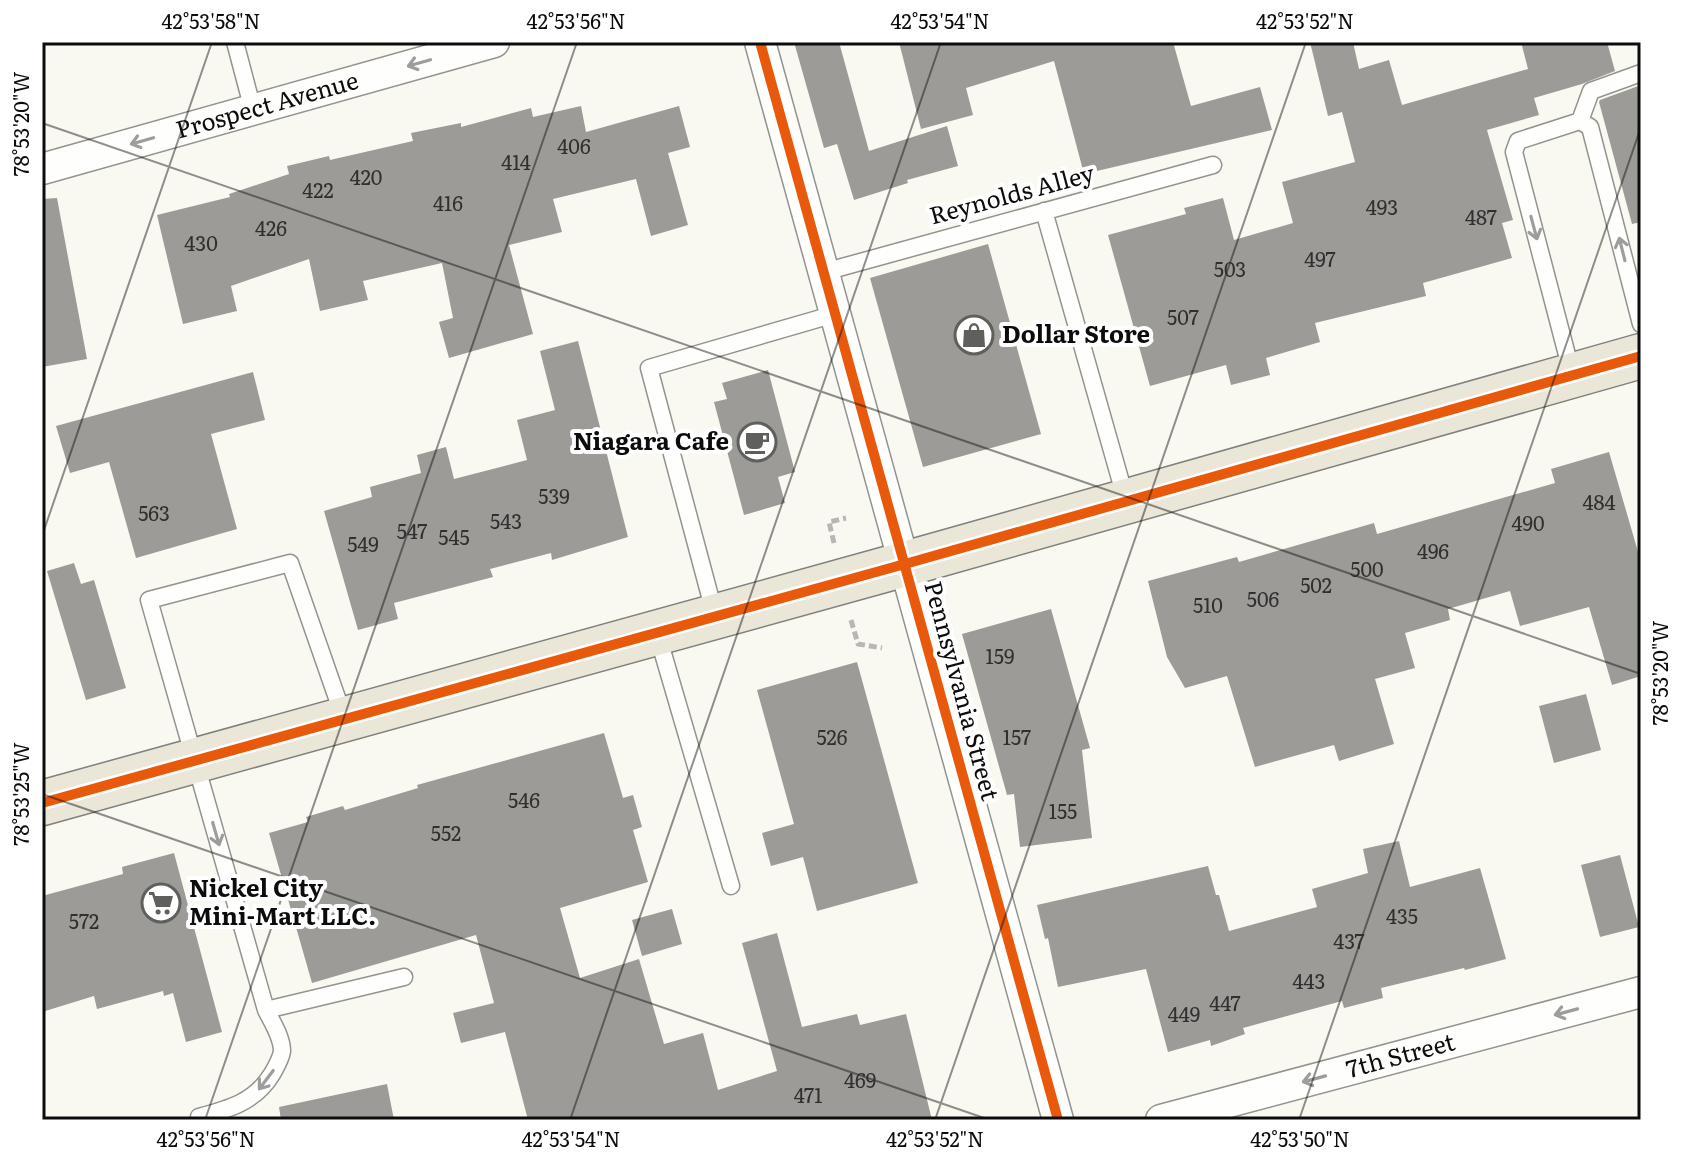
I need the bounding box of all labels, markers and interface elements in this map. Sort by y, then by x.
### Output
text: 42°53'58"N [161,5,261,35]
text: 42°53'56"N [527,5,625,35]
text: 42°53'54"N [890,5,990,35]
text: 42°53'52"N [1256,5,1354,35]
one-way arrow [406,56,432,71]
street label: Prospect Avenue [171,61,362,146]
text: 78°53'20"W [5,71,35,176]
house number: 406 [557,130,591,160]
one-way arrow [129,134,155,149]
house number: 414 [501,146,531,176]
street label: Reynolds Alley [925,154,1098,231]
house number: 420 [350,161,382,191]
house number: 422 [302,174,334,204]
house number: 416 [433,187,463,217]
house number: 493 [1366,191,1398,221]
house number: 487 [1465,201,1497,231]
house number: 426 [255,212,287,242]
one-way arrow [1528,214,1543,240]
house number: 430 [184,227,218,257]
one-way arrow [1613,236,1628,262]
house number: 497 [1304,243,1336,273]
house number: 503 [1214,253,1246,283]
house number: 507 [1167,301,1199,331]
shop icon: Dollar Store [953,314,995,356]
place label: Dollar Store [1002,315,1150,350]
cafe icon: Niagara Cafe [736,421,778,463]
place label: Niagara Cafe [573,422,729,457]
house number: 539 [538,480,570,510]
house number: 484 [1582,486,1616,516]
house number: 563 [138,497,170,527]
house number: 543 [490,505,522,535]
house number: 490 [1511,507,1545,537]
house number: 547 [397,515,427,545]
house number: 545 [438,521,470,551]
house number: 549 [347,528,379,558]
house number: 496 [1417,535,1449,565]
house number: 500 [1350,553,1384,583]
house number: 502 [1300,569,1332,599]
street label: Pennsylvania Street [917,577,1010,804]
house number: 506 [1247,583,1279,613]
house number: 510 [1193,589,1223,619]
text: 78°53'20"W [1644,620,1674,725]
house number: 159 [986,640,1014,670]
house number: 526 [817,721,848,751]
house number: 157 [1003,721,1031,751]
text: 78°53'25"W [5,742,35,846]
house number: 546 [508,784,540,814]
house number: 155 [1049,795,1077,825]
house number: 552 [431,817,461,847]
one-way arrow [209,820,224,846]
place label: Nickel City Mini-Mart LLC. [189,869,376,932]
supermarket icon: Nickel City Mini-Mart LLC. [140,882,182,924]
house number: 435 [1386,900,1418,930]
house number: 572 [69,905,99,935]
house number: 437 [1333,925,1365,955]
house number: 443 [1293,965,1325,995]
house number: 447 [1209,987,1241,1017]
house number: 449 [1168,998,1200,1028]
one-way arrow [1553,1006,1579,1021]
street label: 7th Street [1342,1022,1459,1085]
house number: 469 [844,1064,876,1094]
one-way arrow [258,1069,275,1090]
one-way arrow [1302,1073,1328,1088]
house number: 471 [794,1079,822,1109]
text: 42°53'56"N [157,1123,255,1153]
text: 42°53'54"N [521,1123,621,1153]
text: 42°53'52"N [886,1123,984,1153]
text: 42°53'50"N [1250,1123,1350,1153]

